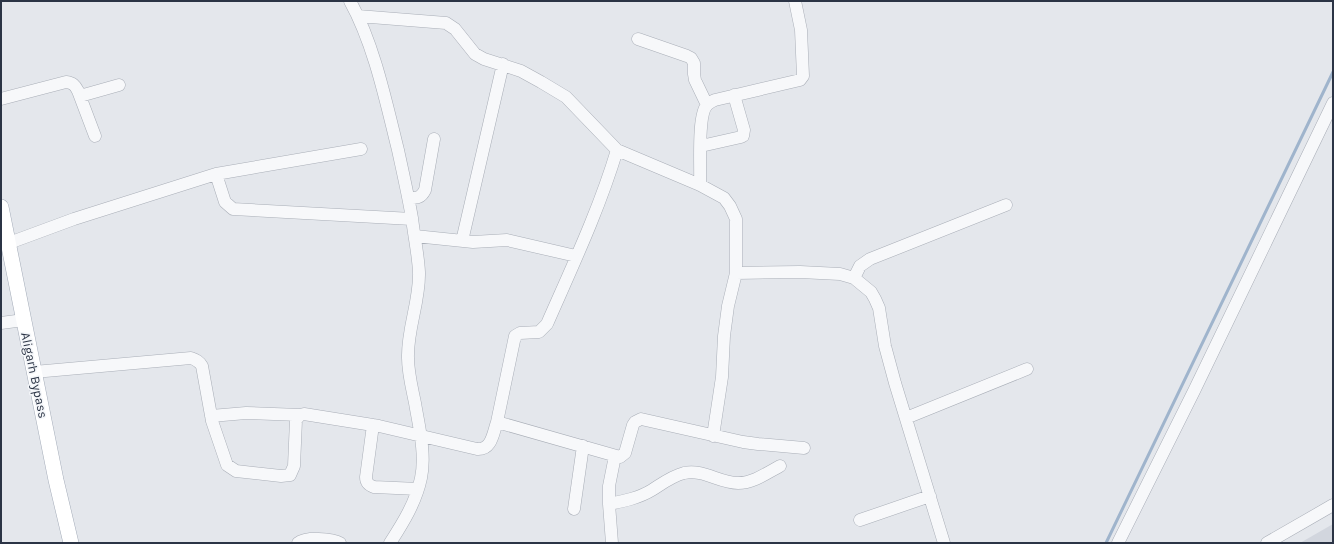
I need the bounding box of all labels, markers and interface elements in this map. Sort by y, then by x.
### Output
street label: Aligarh Bypass [18,331,51,420]

